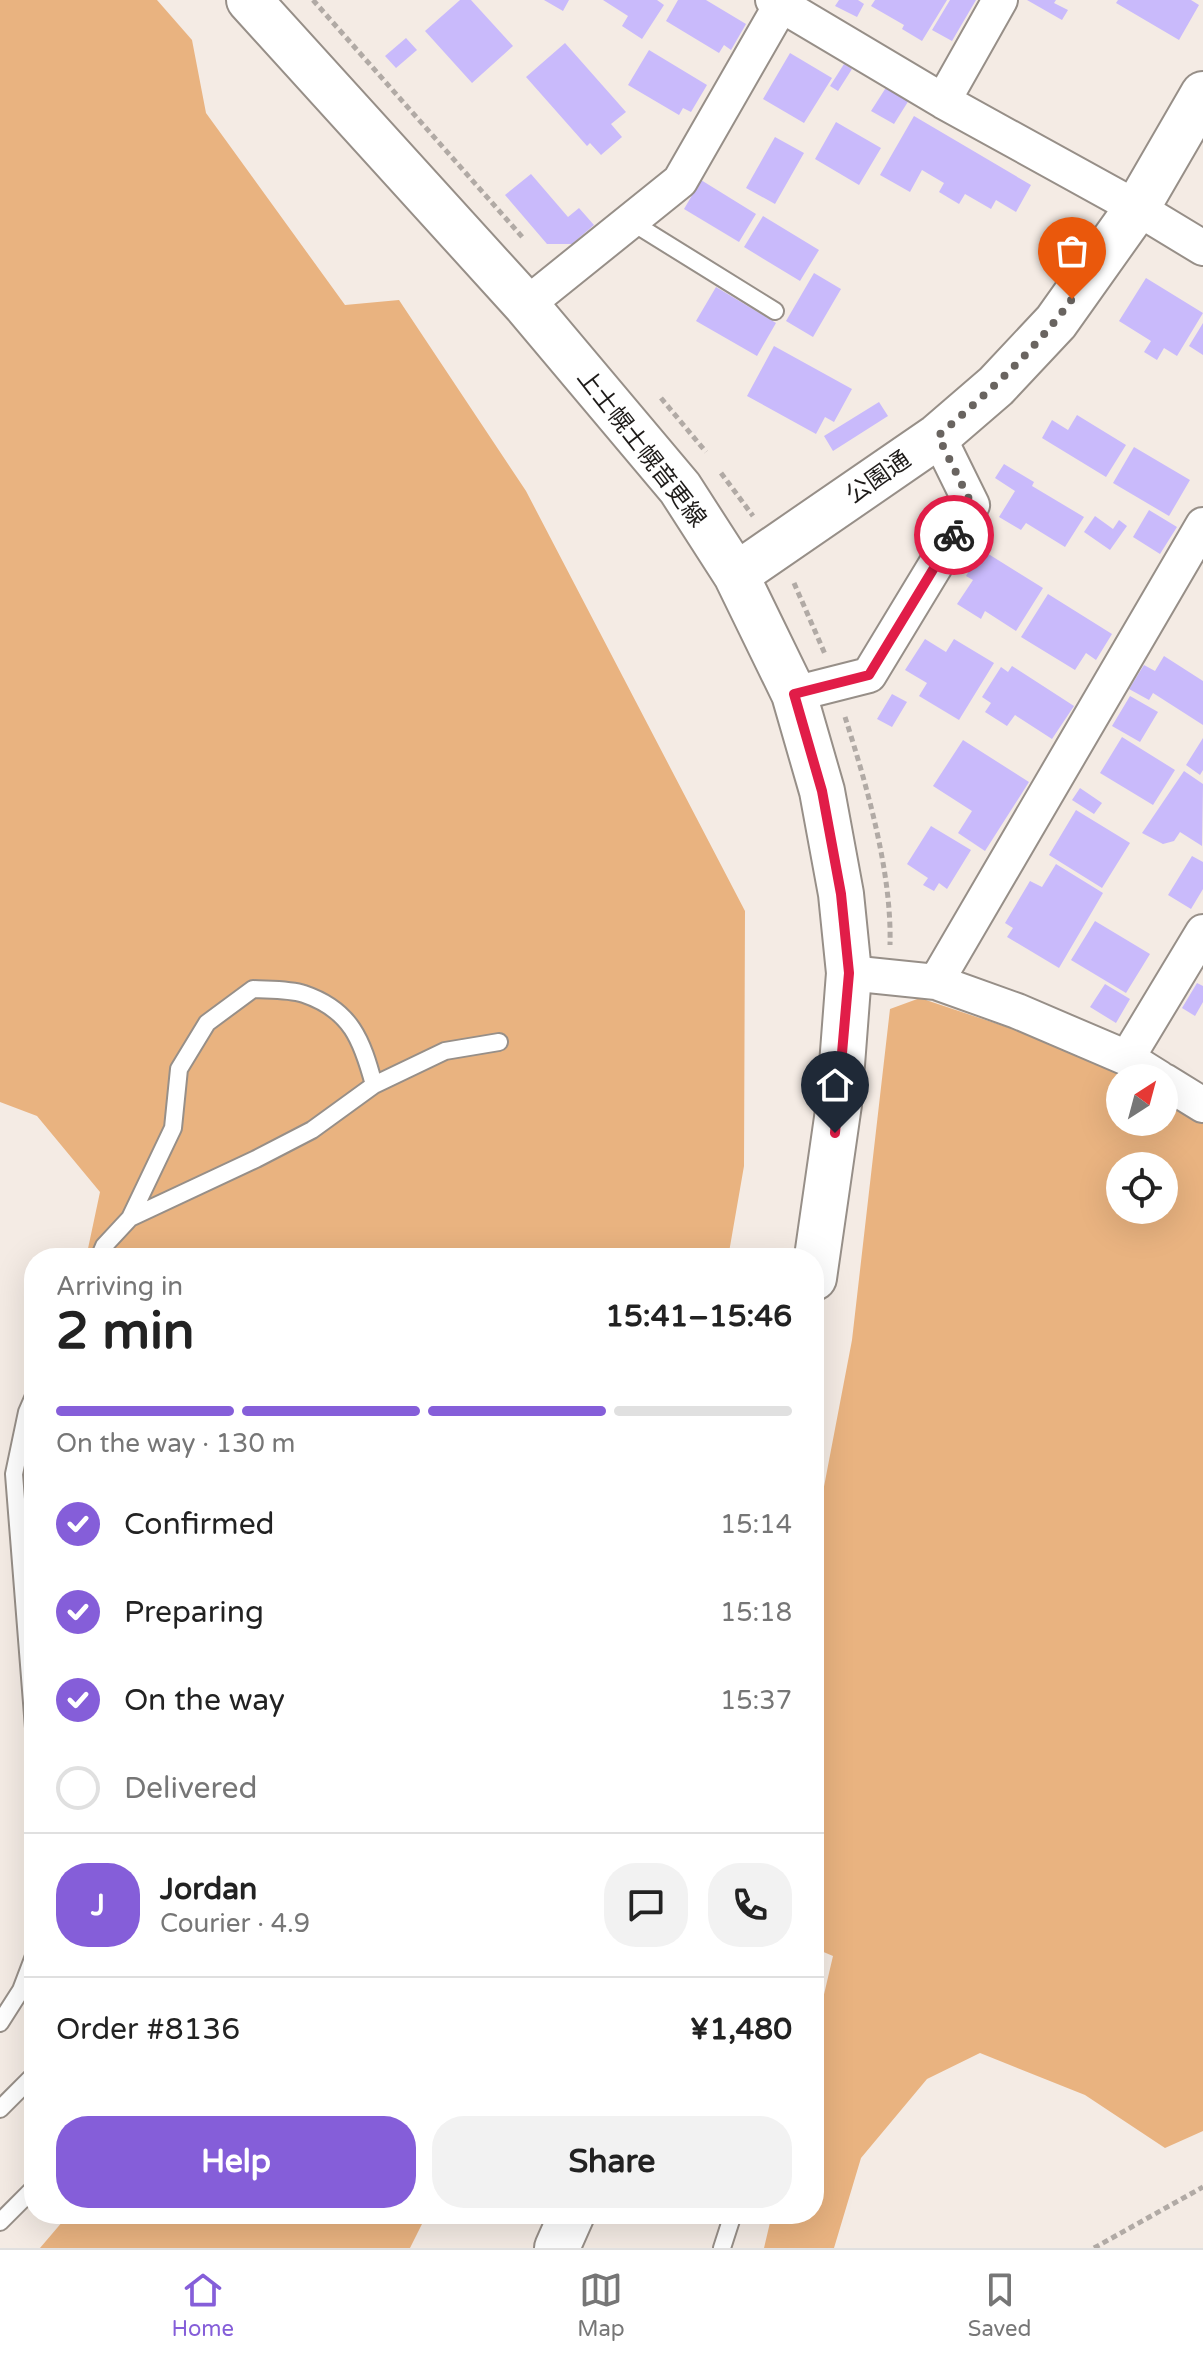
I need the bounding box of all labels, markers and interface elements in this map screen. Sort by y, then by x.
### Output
pin [1038,217,1106,299]
icon: bag [1050,229,1094,273]
street label: 上士幌士幌音更線 [571,364,712,533]
street label: 公園通 [840,445,916,510]
courier [914,495,994,575]
icon: bike [932,513,976,557]
pin [801,1051,869,1133]
icon: home [813,1063,857,1107]
north arrow [1106,1064,1178,1136]
map controls [1106,1064,1178,1224]
button: locate [1106,1152,1178,1224]
text: Arriving in [56,1271,183,1302]
text: 15:41–15:46 [605,1298,792,1335]
text: 2 min [56,1300,195,1363]
text: On the way · 130 m [56,1428,295,1459]
icon: check [56,1502,100,1546]
text: Confirmed [124,1506,275,1543]
text: 15:14 [720,1509,792,1540]
icon: check [56,1590,100,1634]
text: Preparing [124,1594,264,1631]
text: 15:18 [720,1597,792,1628]
icon: check [56,1678,100,1722]
text: On the way [124,1682,285,1719]
text: 15:37 [720,1685,792,1716]
text: Delivered [124,1770,258,1807]
button: chat [604,1863,688,1947]
button: phone [708,1863,792,1947]
text: Jordan [160,1871,257,1908]
text: J [91,1887,105,1924]
text: Courier · 4.9 [160,1908,310,1939]
text: Order #8136 [56,2011,240,2048]
text: ¥1,480 [690,2011,792,2048]
button: Help [56,2116,416,2208]
button: Share [432,2116,792,2208]
tab: Home [172,2268,234,2342]
tab: Map [577,2268,625,2342]
tab: Saved [968,2268,1031,2342]

